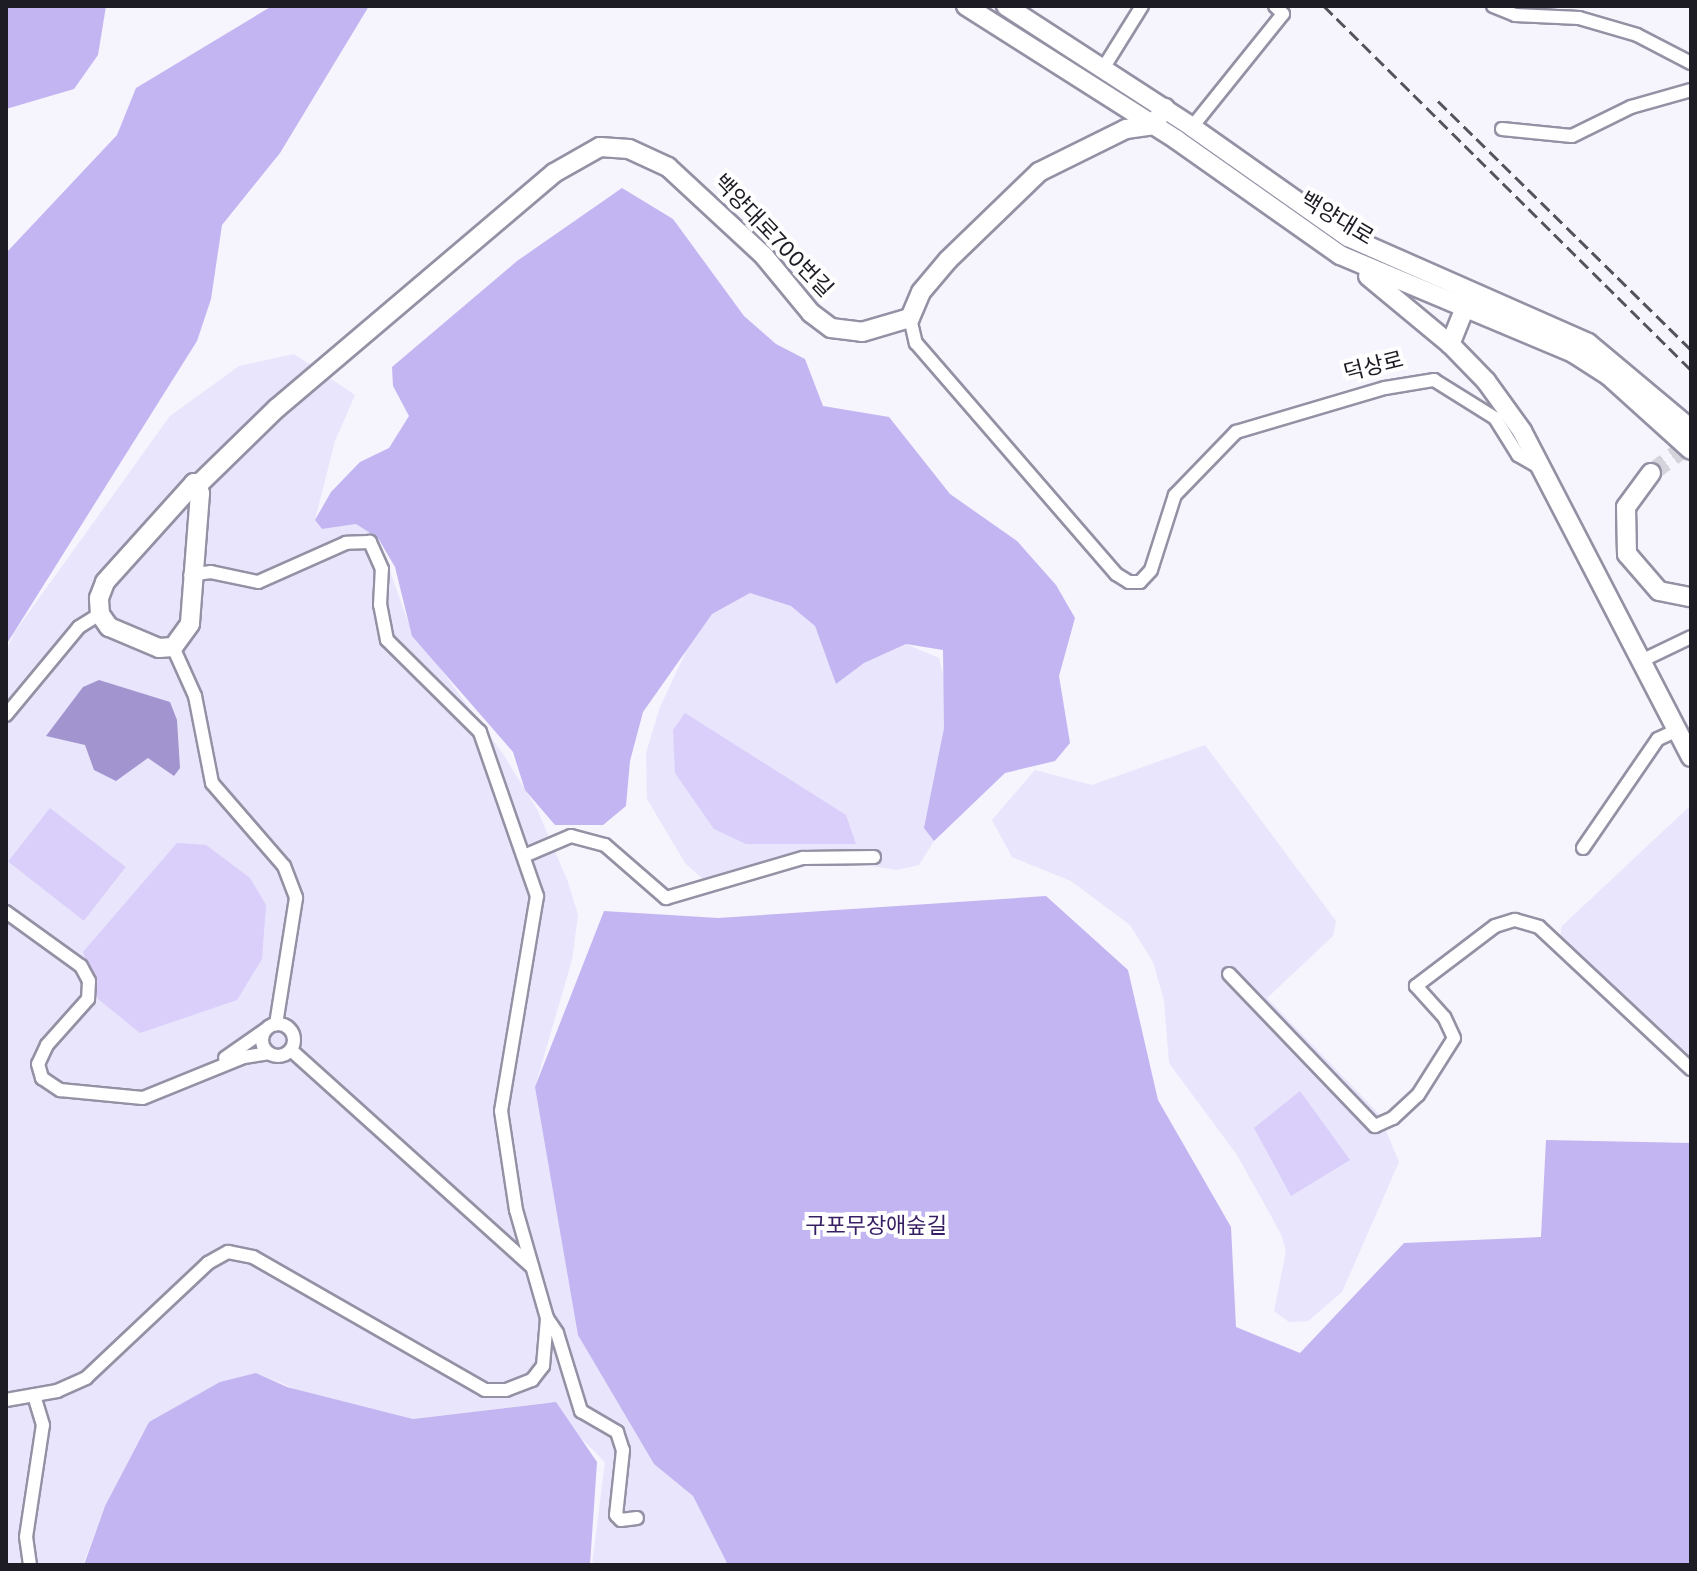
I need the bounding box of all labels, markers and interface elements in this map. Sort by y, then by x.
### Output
street label: 백양대로700번길 [707,170,837,304]
street label: 백양대로 [1295,188,1377,252]
street label: 덕상로 [1341,348,1407,388]
park label: 구포무장애숲길 [805,1215,947,1241]

